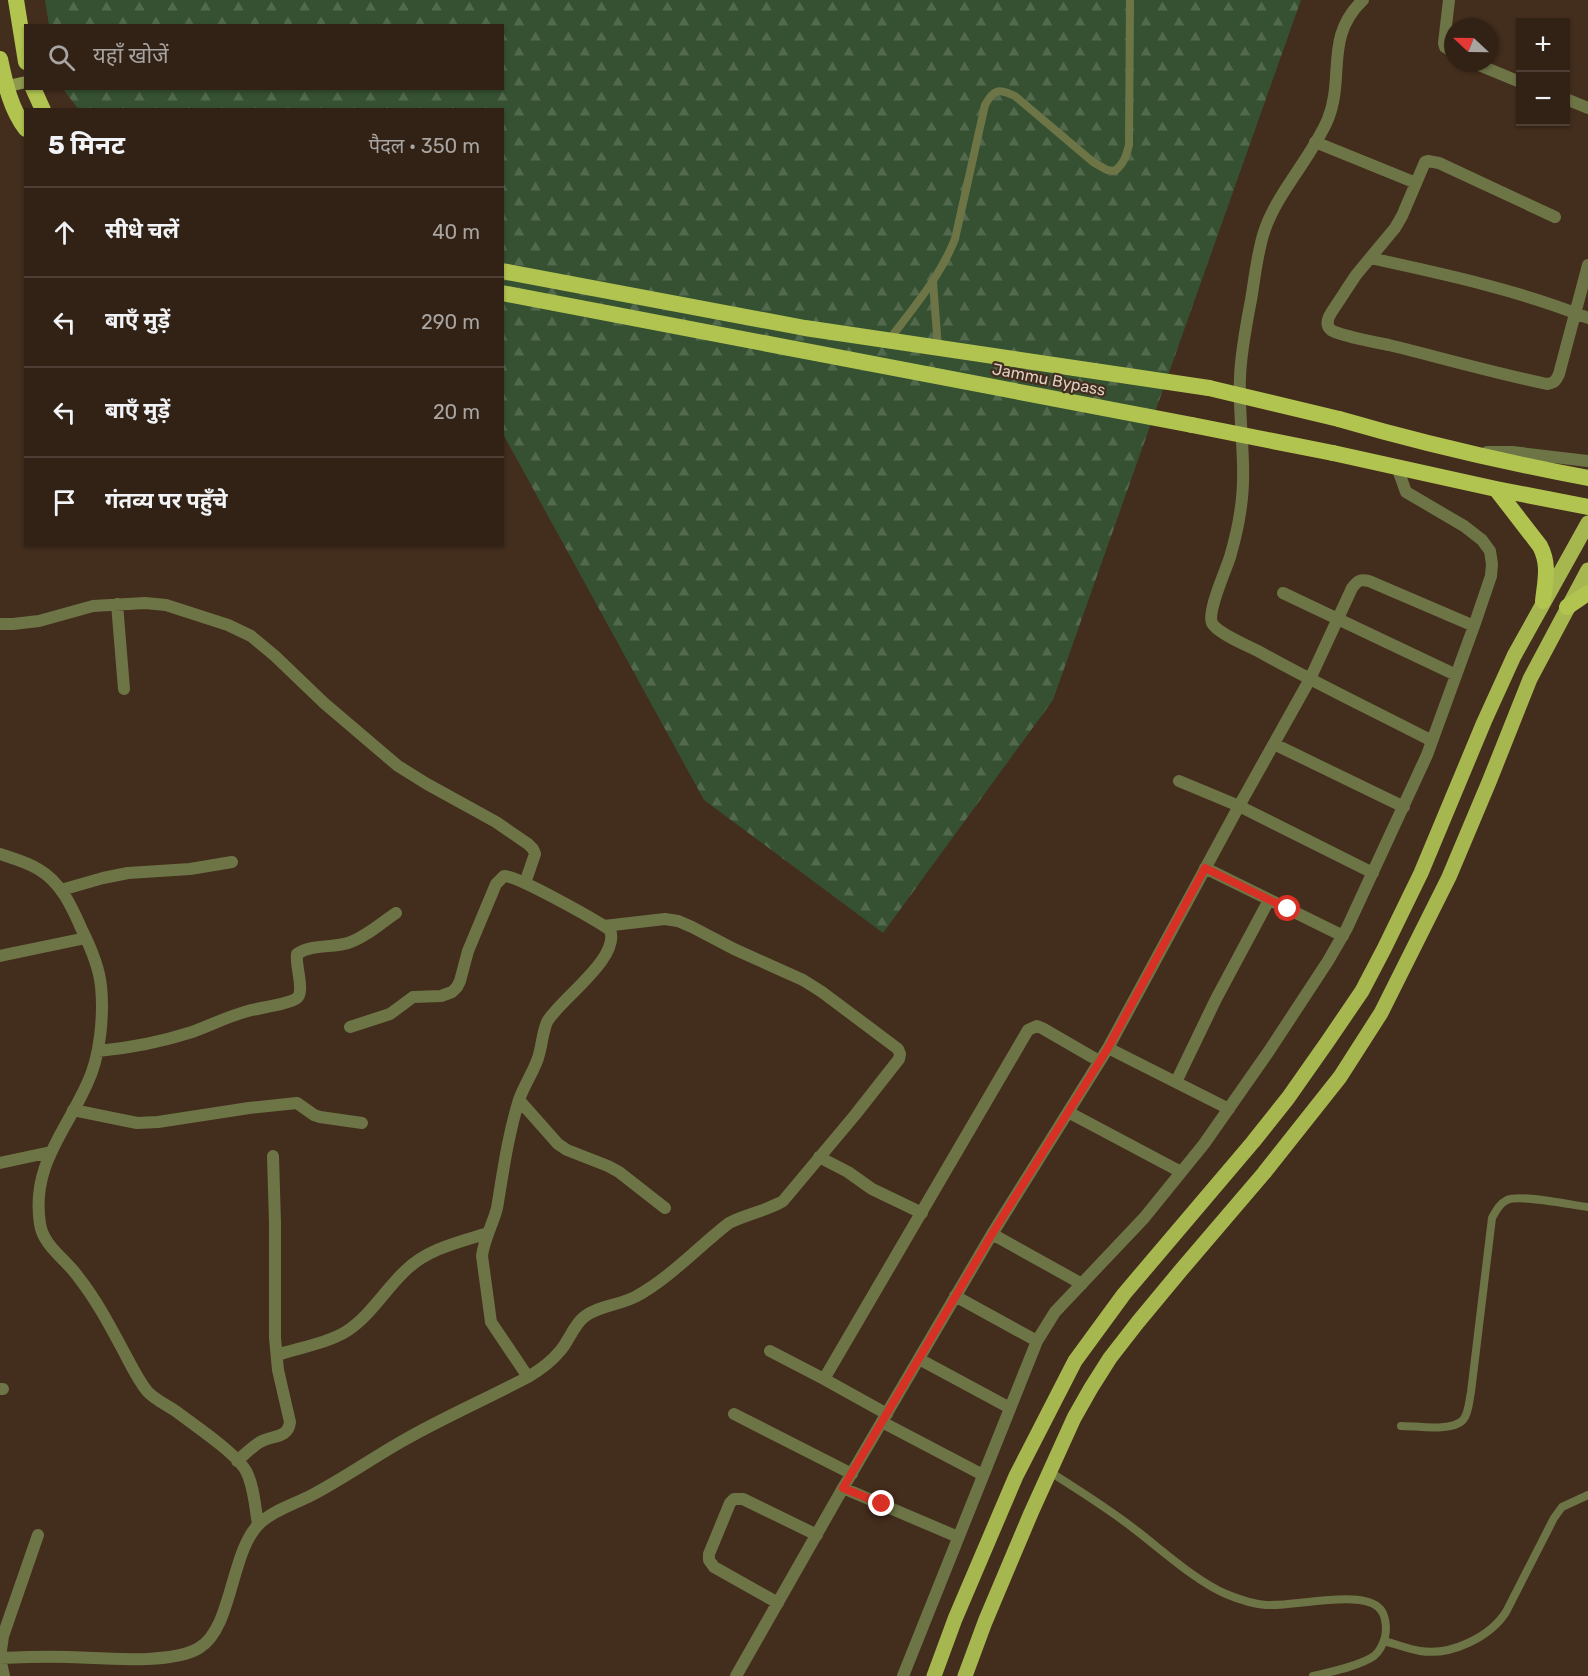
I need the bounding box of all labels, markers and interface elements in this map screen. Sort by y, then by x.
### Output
north arrow [1444,18,1498,72]
map controls [1516,18,1570,126]
button: + [1516,18,1570,72]
search box [24,24,504,90]
icon: search [45,41,78,74]
text: यहाँ खोजें [93,42,169,69]
button: − [1516,72,1570,126]
text: 5 मिनट [48,130,125,161]
text: पैदल · 350 m [369,134,480,158]
icon: ahead [48,216,81,249]
text: सीधे चलें [105,217,179,244]
text: 40 m [432,220,480,244]
icon: left [48,306,81,339]
text: बाएँ मुड़ें [105,307,170,334]
text: 290 m [421,310,480,334]
street label: Jammu Bypass [991,359,1107,400]
icon: left [48,396,81,429]
text: बाएँ मुड़ें [105,397,170,424]
text: 20 m [433,400,480,424]
icon: arrive [48,486,81,519]
text: गंतव्य पर पहुँचे [105,487,227,514]
route start [1274,895,1300,921]
route end [868,1490,894,1516]

